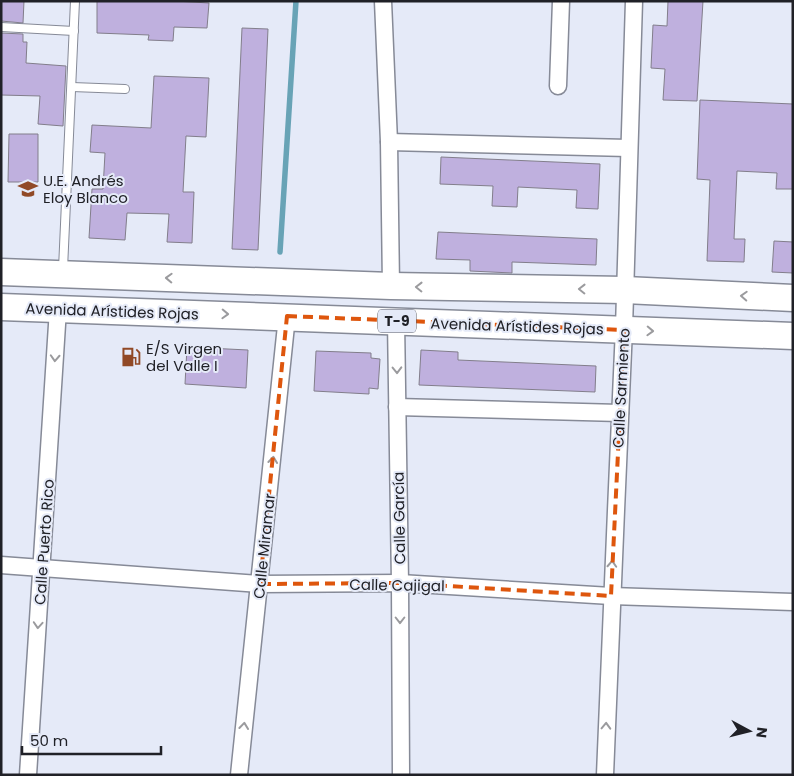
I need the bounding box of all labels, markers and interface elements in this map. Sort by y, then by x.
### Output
place label: U.E. Andrés Eloy Blanco [43,170,128,208]
school or university icon: U.E. Andrés Eloy Blanco [17,178,39,200]
one-way arrow [165,272,173,283]
one-way arrow [415,281,423,292]
one-way arrow [577,284,585,295]
one-way arrow [740,290,748,301]
street label: Avenida Arístides Rojas [25,297,199,325]
one-way arrow [221,309,229,320]
road number: T-9 [378,310,416,332]
street label: Avenida Arístides Rojas [430,312,604,340]
one-way arrow [646,326,654,337]
street label: Calle Sarmiento [607,328,635,448]
place label: E/S Virgen del Valle I [146,338,222,376]
fuel station icon: E/S Virgen del Valle I [120,346,142,368]
one-way arrow [49,354,60,362]
one-way arrow [392,366,402,374]
one-way arrow [267,456,278,464]
street label: Calle García [388,471,410,565]
street label: Calle Puerto Rico [29,478,59,606]
street label: Calle Miramar [248,492,280,600]
one-way arrow [607,559,618,567]
street label: Calle Cajigal [349,574,445,596]
one-way arrow [395,616,405,624]
one-way arrow [33,621,44,629]
north arrow [724,706,774,756]
one-way arrow [238,722,249,730]
one-way arrow [601,722,612,730]
scale bar [22,724,161,756]
text: N [751,726,772,739]
text: 50 m [30,730,68,751]

